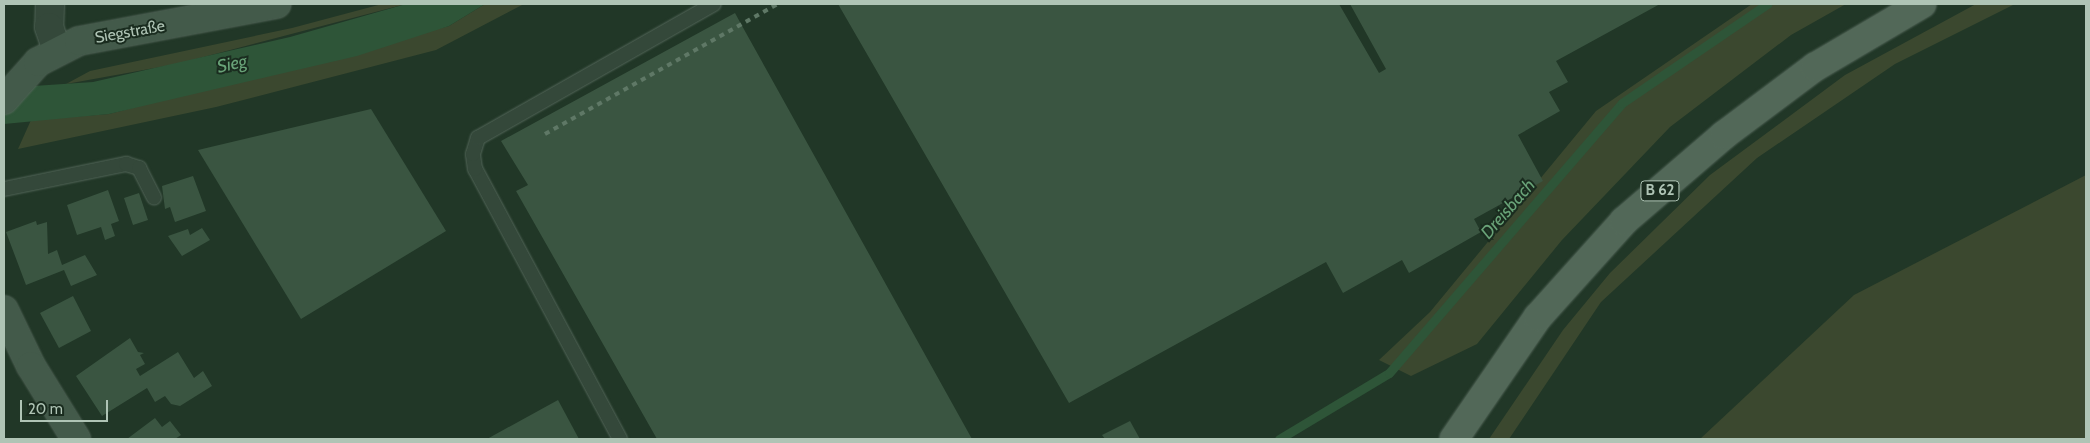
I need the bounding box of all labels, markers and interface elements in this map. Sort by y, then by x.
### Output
street label: Siegstraße [93,16,167,48]
water label: Sieg [215,50,249,78]
water label: Dreisbach [1476,175,1540,243]
road number: B 62 [1640,178,1680,204]
scale bar [22,390,110,422]
text: 20 m [28,400,63,418]

